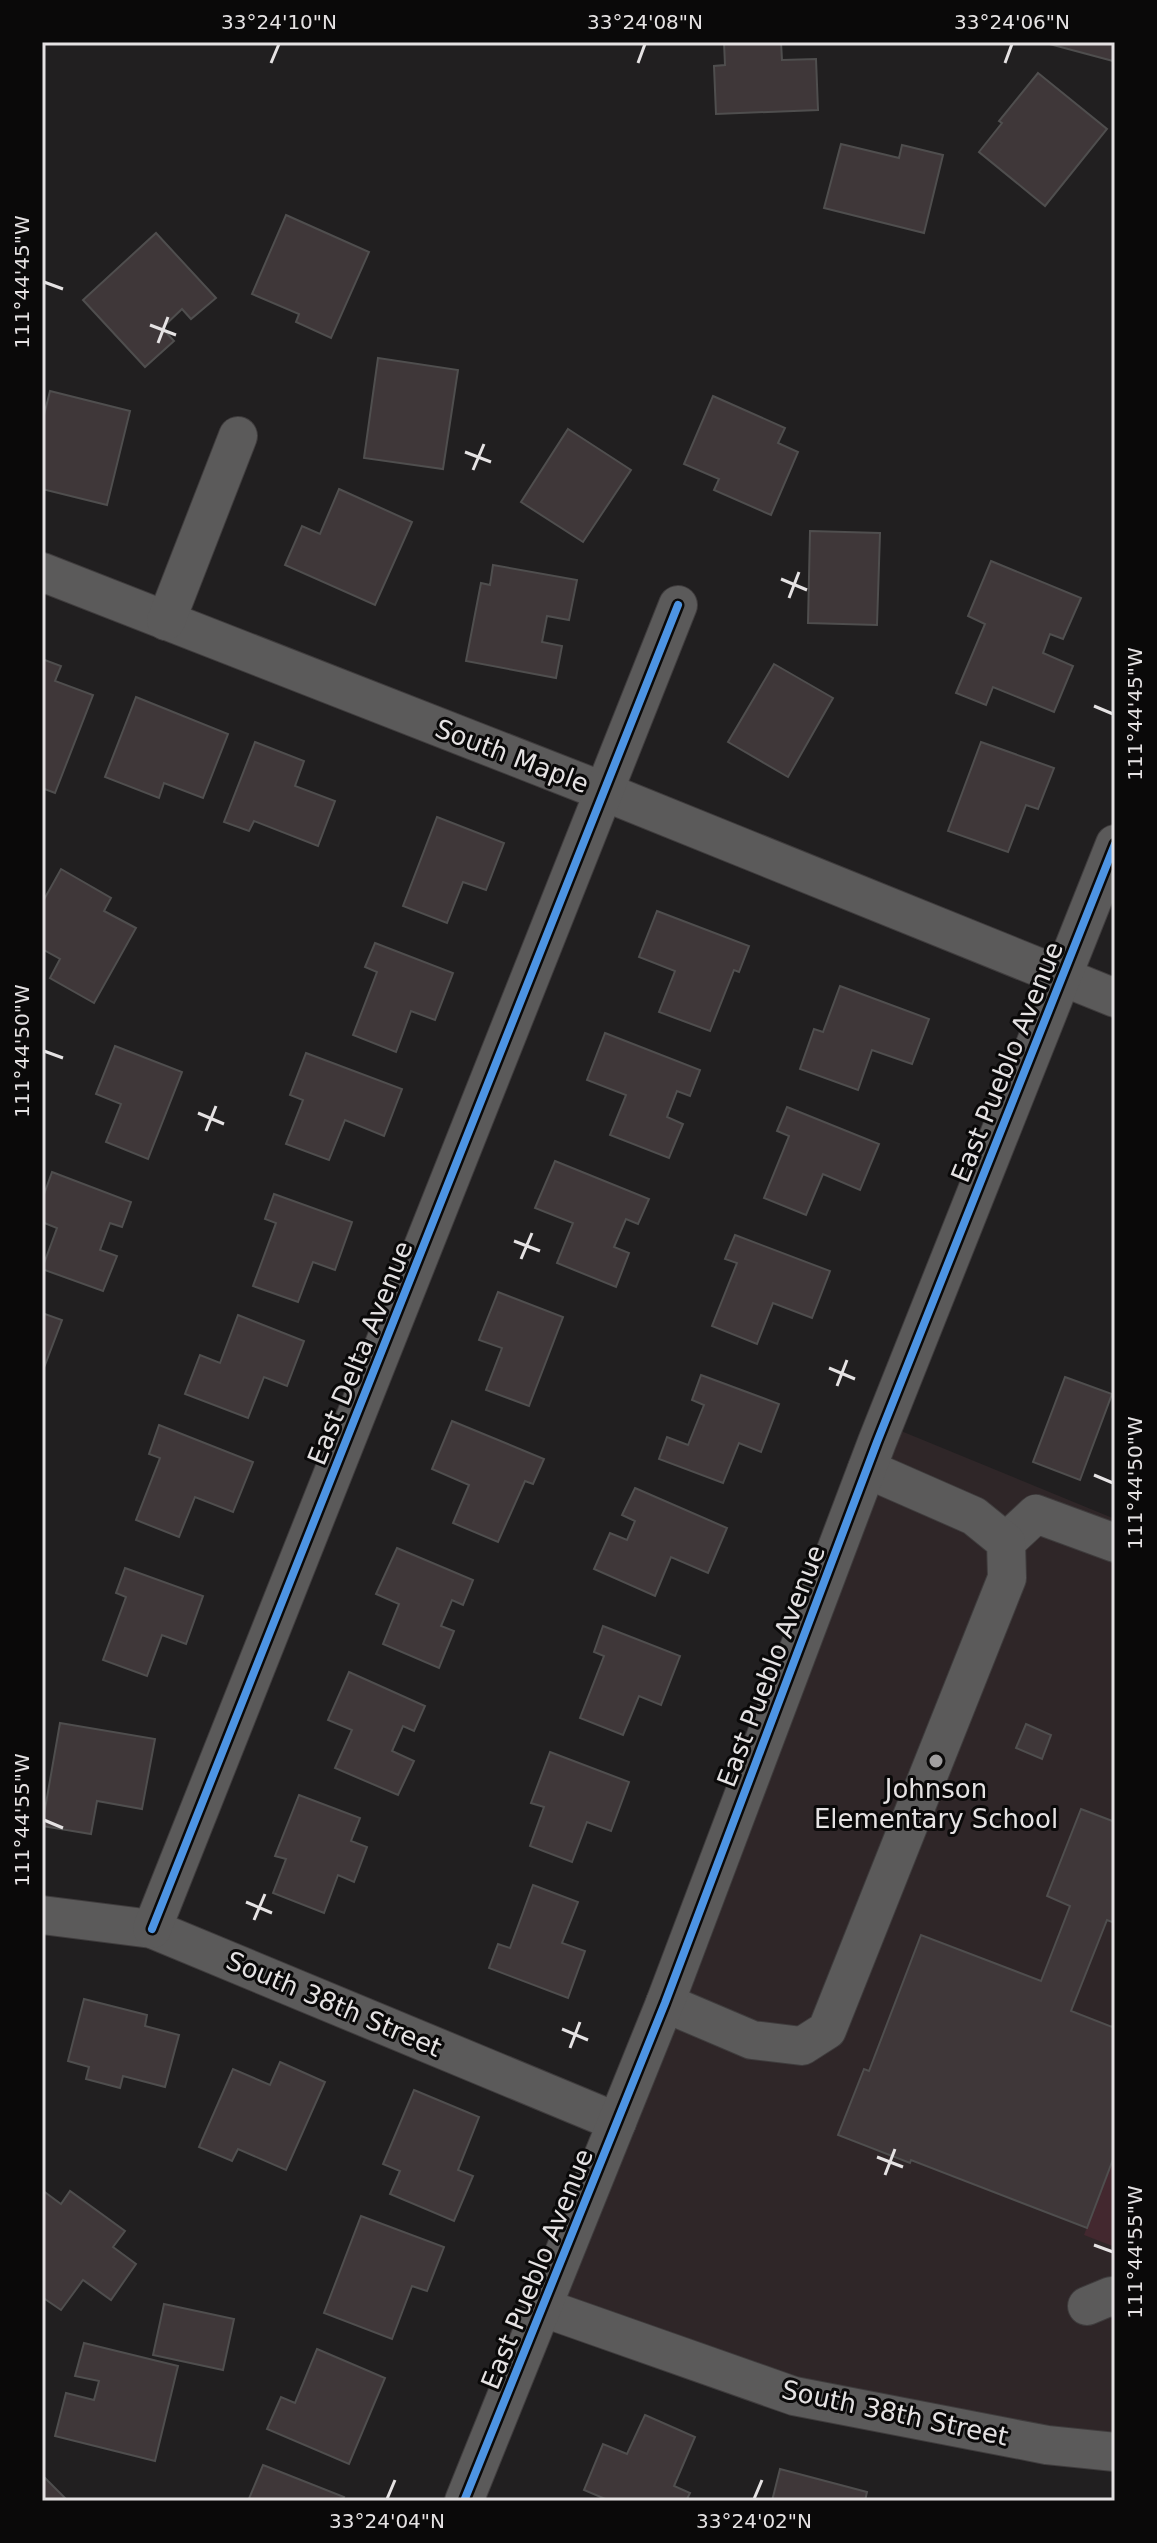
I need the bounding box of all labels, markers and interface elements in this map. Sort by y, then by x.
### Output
text: 33°24'10"N [221,10,337,34]
text: 33°24'08"N [587,10,703,34]
text: 33°24'06"N [954,10,1070,34]
text: 111°44'45"W [10,215,34,349]
text: 111°44'45"W [1123,647,1147,781]
street label: South Maple [431,713,593,799]
street label: East Pueblo Avenue [945,937,1069,1187]
text: 111°44'50"W [10,984,34,1118]
street label: East Delta Avenue [301,1237,419,1469]
text: 111°44'50"W [1123,1416,1147,1550]
street label: East Pueblo Avenue [711,1541,831,1791]
marker: Johnson Elementary School [927,1752,945,1770]
text: 111°44'55"W [10,1753,34,1887]
place label: Johnson Elementary School [814,1774,1058,1834]
street label: South 38th Street [222,1945,446,2063]
street label: East Pueblo Avenue [475,2144,599,2394]
text: 111°44'55"W [1123,2185,1147,2319]
street label: South 38th Street [779,2374,1011,2452]
text: 33°24'04"N [329,2509,445,2533]
text: 33°24'02"N [696,2509,812,2533]

